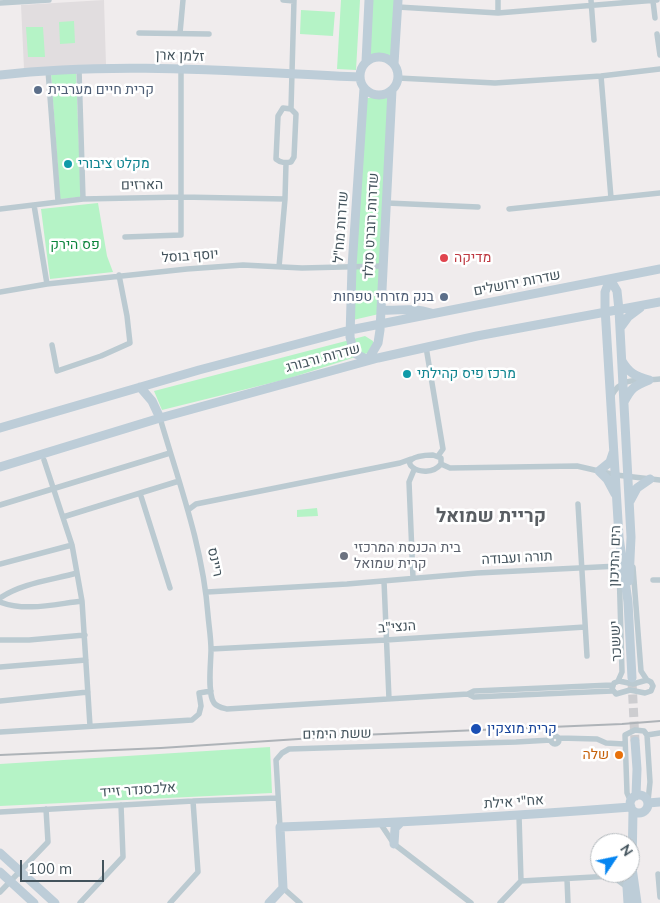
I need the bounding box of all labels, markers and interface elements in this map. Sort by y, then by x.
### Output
street label: זלמן ארן [155,47,205,65]
place label: קרית חיים מערבית [48,82,154,98]
marker: קרית חיים מערבית [32,84,44,96]
place label: מקלט ציבורי [78,156,150,172]
marker: מקלט ציבורי [62,158,74,170]
street label: שדרות רוברט סולד [360,172,382,280]
street label: הארזים [121,176,163,194]
street label: שדרות מח"ל [330,191,352,263]
park label: פס הירק [50,237,100,253]
street label: יוסף בוסל [161,246,219,266]
place label: מדיקה [454,250,491,266]
marker: מדיקה [438,252,450,264]
street label: שדרות ירושלים [472,266,562,300]
place label: בנק מזרחי טפחות [333,289,434,305]
marker: בנק מזרחי טפחות [438,291,450,303]
street label: שדרות ורבורג [284,340,362,376]
place label: מרכז פיס קהילתי [417,366,516,382]
marker: מרכז פיס קהילתי [401,368,413,380]
district label: קריית שמואל [436,505,546,527]
street label: הים התיכון [606,525,624,587]
place label: בית הכנסת המרכזי קרית שמואל [354,540,461,572]
street label: ריינס [204,546,226,578]
street label: תורה ועבודה [481,548,553,568]
marker: בית הכנסת המרכזי קרית שמואל [338,550,350,562]
street label: הנצי"ב [377,617,417,637]
street label: יששכר [607,620,625,662]
place label: קרית מוצקין [487,721,557,737]
marker: קרית מוצקין [469,722,483,736]
street label: ששת הימים [302,725,372,743]
place label: שלה [582,747,609,763]
marker: שלה [613,749,625,761]
street label: אלכסנדר זייד [99,779,177,801]
street label: אח"י אילת [483,792,545,812]
north arrow [590,833,640,883]
text: N [616,841,637,860]
scale bar [22,850,106,882]
text: 100 m [28,859,72,878]

